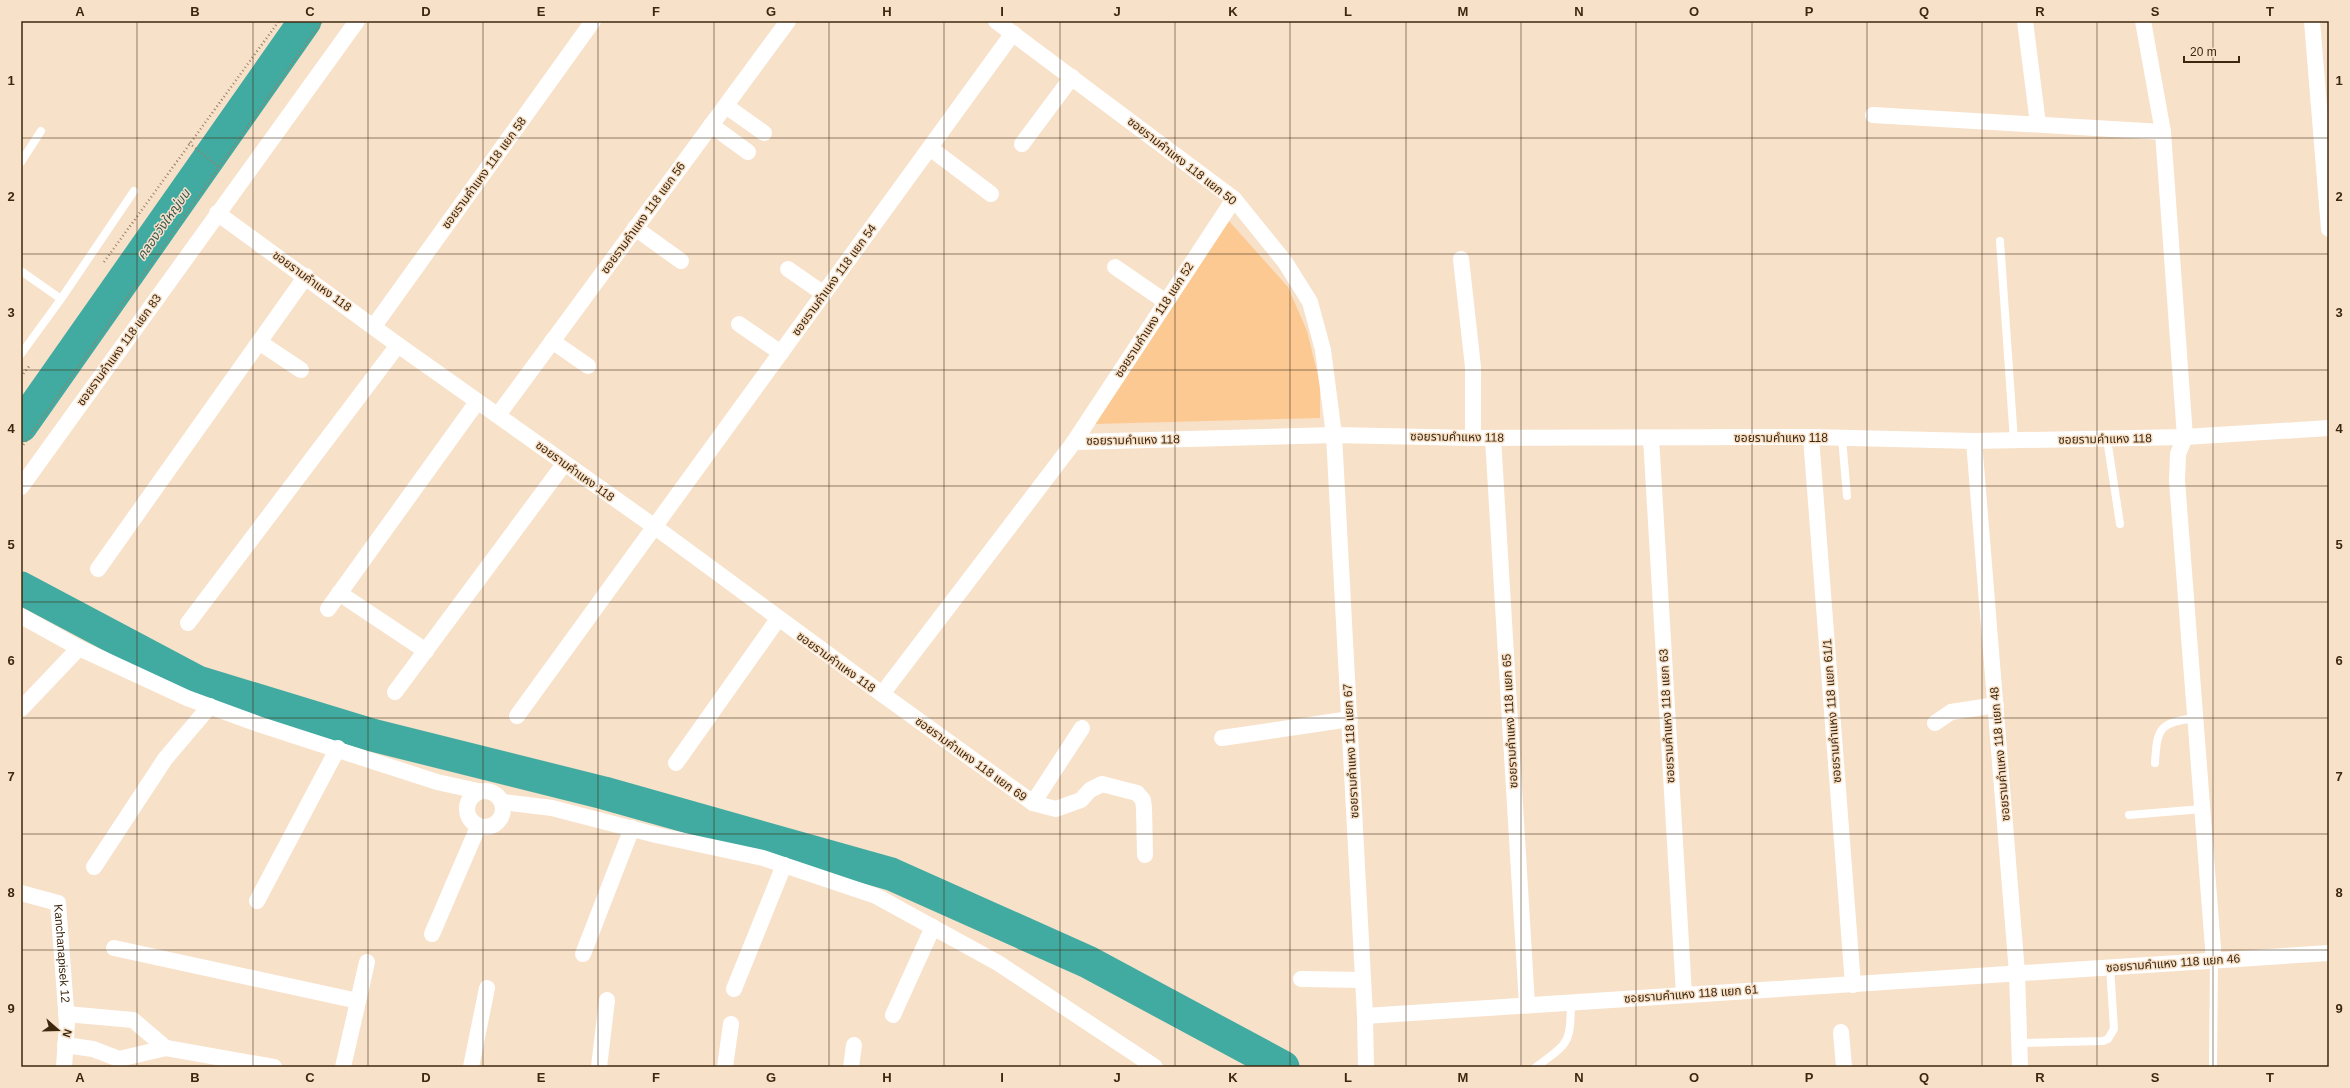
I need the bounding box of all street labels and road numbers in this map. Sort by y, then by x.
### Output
street label: ซอยรามคำแหง 118 แยก 58 [439,114,529,232]
street label: ซอยรามคำแหง 118 แยก 50 [1125,114,1240,208]
street label: ซอยรามคำแหง 118 แยก 56 [598,159,688,277]
street label: ซอยรามคำแหง 118 แยก 54 [789,221,879,339]
street label: ซอยรามคำแหง 118 [270,248,354,314]
street label: ซอยรามคำแหง 118 แยก 52 [1111,259,1197,380]
street label: ซอยรามคำแหง 118 แยก 83 [74,291,164,409]
street label: ซอยรามคำแหง 118 [1410,429,1504,445]
street label: ซอยรามคำแหง 118 [1734,431,1828,445]
street label: ซอยรามคำแหง 118 [2058,431,2152,447]
street label: ซอยรามคำแหง 118 [1086,432,1180,448]
street label: ซอยรามคำแหง 118 [533,438,617,504]
street label: ซอยรามคำแหง 118 [794,629,878,695]
street label: ซอยรามคำแหง 118 แยก 61/1 [1820,638,1844,784]
street label: ซอยรามคำแหง 118 แยก 63 [1656,648,1678,784]
street label: ซอยรามคำแหง 118 แยก 65 [1499,653,1521,789]
street label: ซอยรามคำแหง 118 แยก 67 [1340,683,1362,819]
street label: ซอยรามคำแหง 118 แยก 48 [1987,686,2013,822]
street label: ซอยรามคำแหง 118 แยก 69 [912,714,1030,804]
street label: Kanchanapisek 12 [51,904,72,1004]
street label: ซอยรามคำแหง 118 แยก 46 [2105,951,2241,975]
street label: ซอยรามคำแหง 118 แยก 61 [1623,982,1759,1006]

